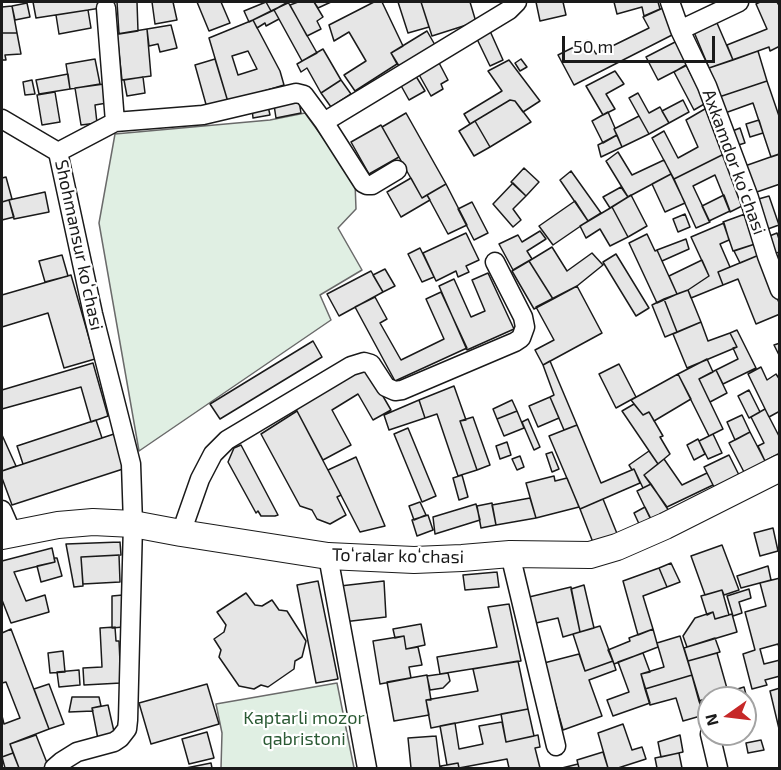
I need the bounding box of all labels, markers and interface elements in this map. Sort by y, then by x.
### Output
scale bar [565,24,718,62]
text: 50 m [573,35,613,57]
street label: Axkamdor koʻchasi [698,86,770,238]
street label: Shohmansur koʻchasi [50,158,108,332]
street label: Toʻralar koʻchasi [332,544,464,568]
north arrow [697,686,757,746]
park label: Kaptarli mozor qabristoni [243,707,365,750]
text: N [700,712,722,728]

